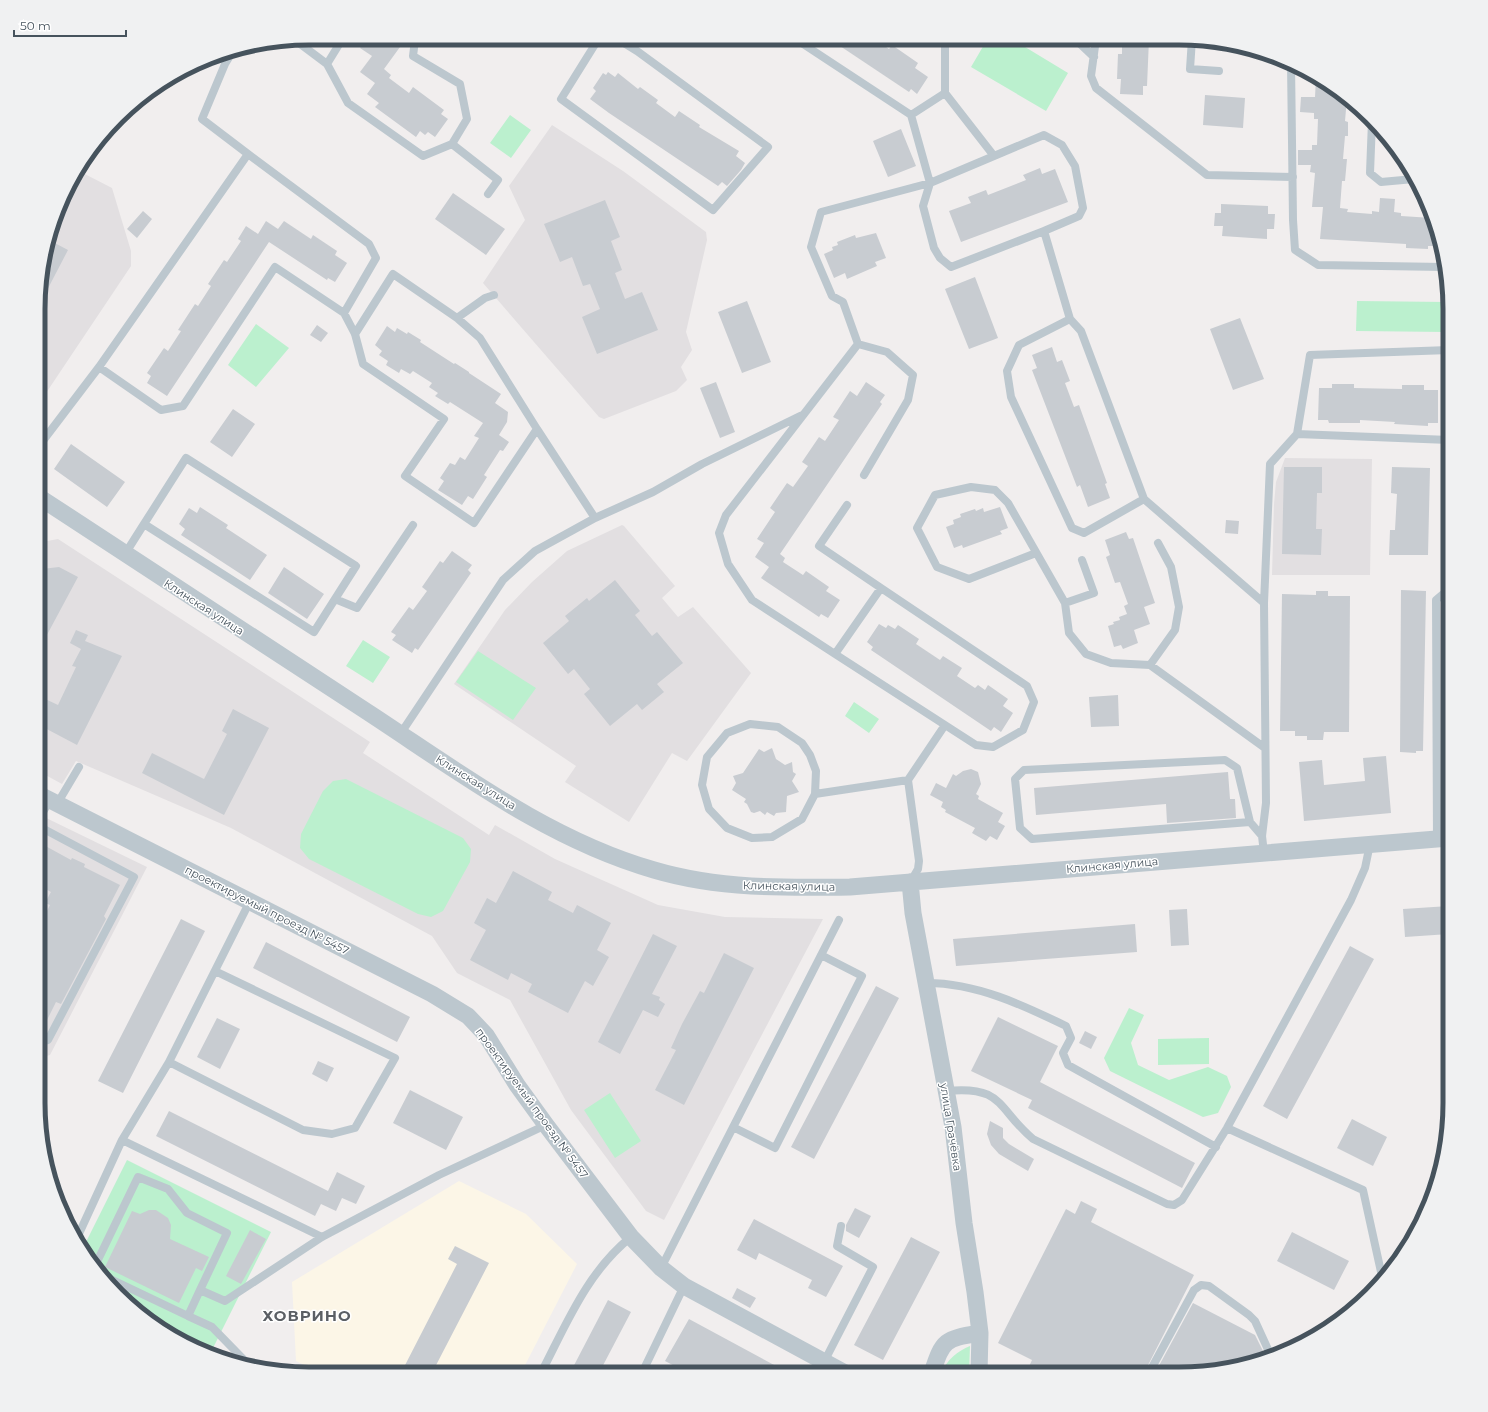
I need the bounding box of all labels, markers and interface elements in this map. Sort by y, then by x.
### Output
scale bar [14,12,126,38]
text: 50 m [20,18,51,33]
street label: Клинская улица [161,576,247,638]
street label: Клинская улица [433,752,519,812]
street label: Клинская улица [1065,854,1159,876]
street label: проектируемый проезд № 5457 [183,862,351,958]
street label: Клинская улица [743,878,835,894]
street label: проектируемый проезд № 5457 [473,1025,591,1181]
street label: улица Грачёвка [937,1081,965,1172]
district label: ХОВРИНО [262,1306,352,1325]

